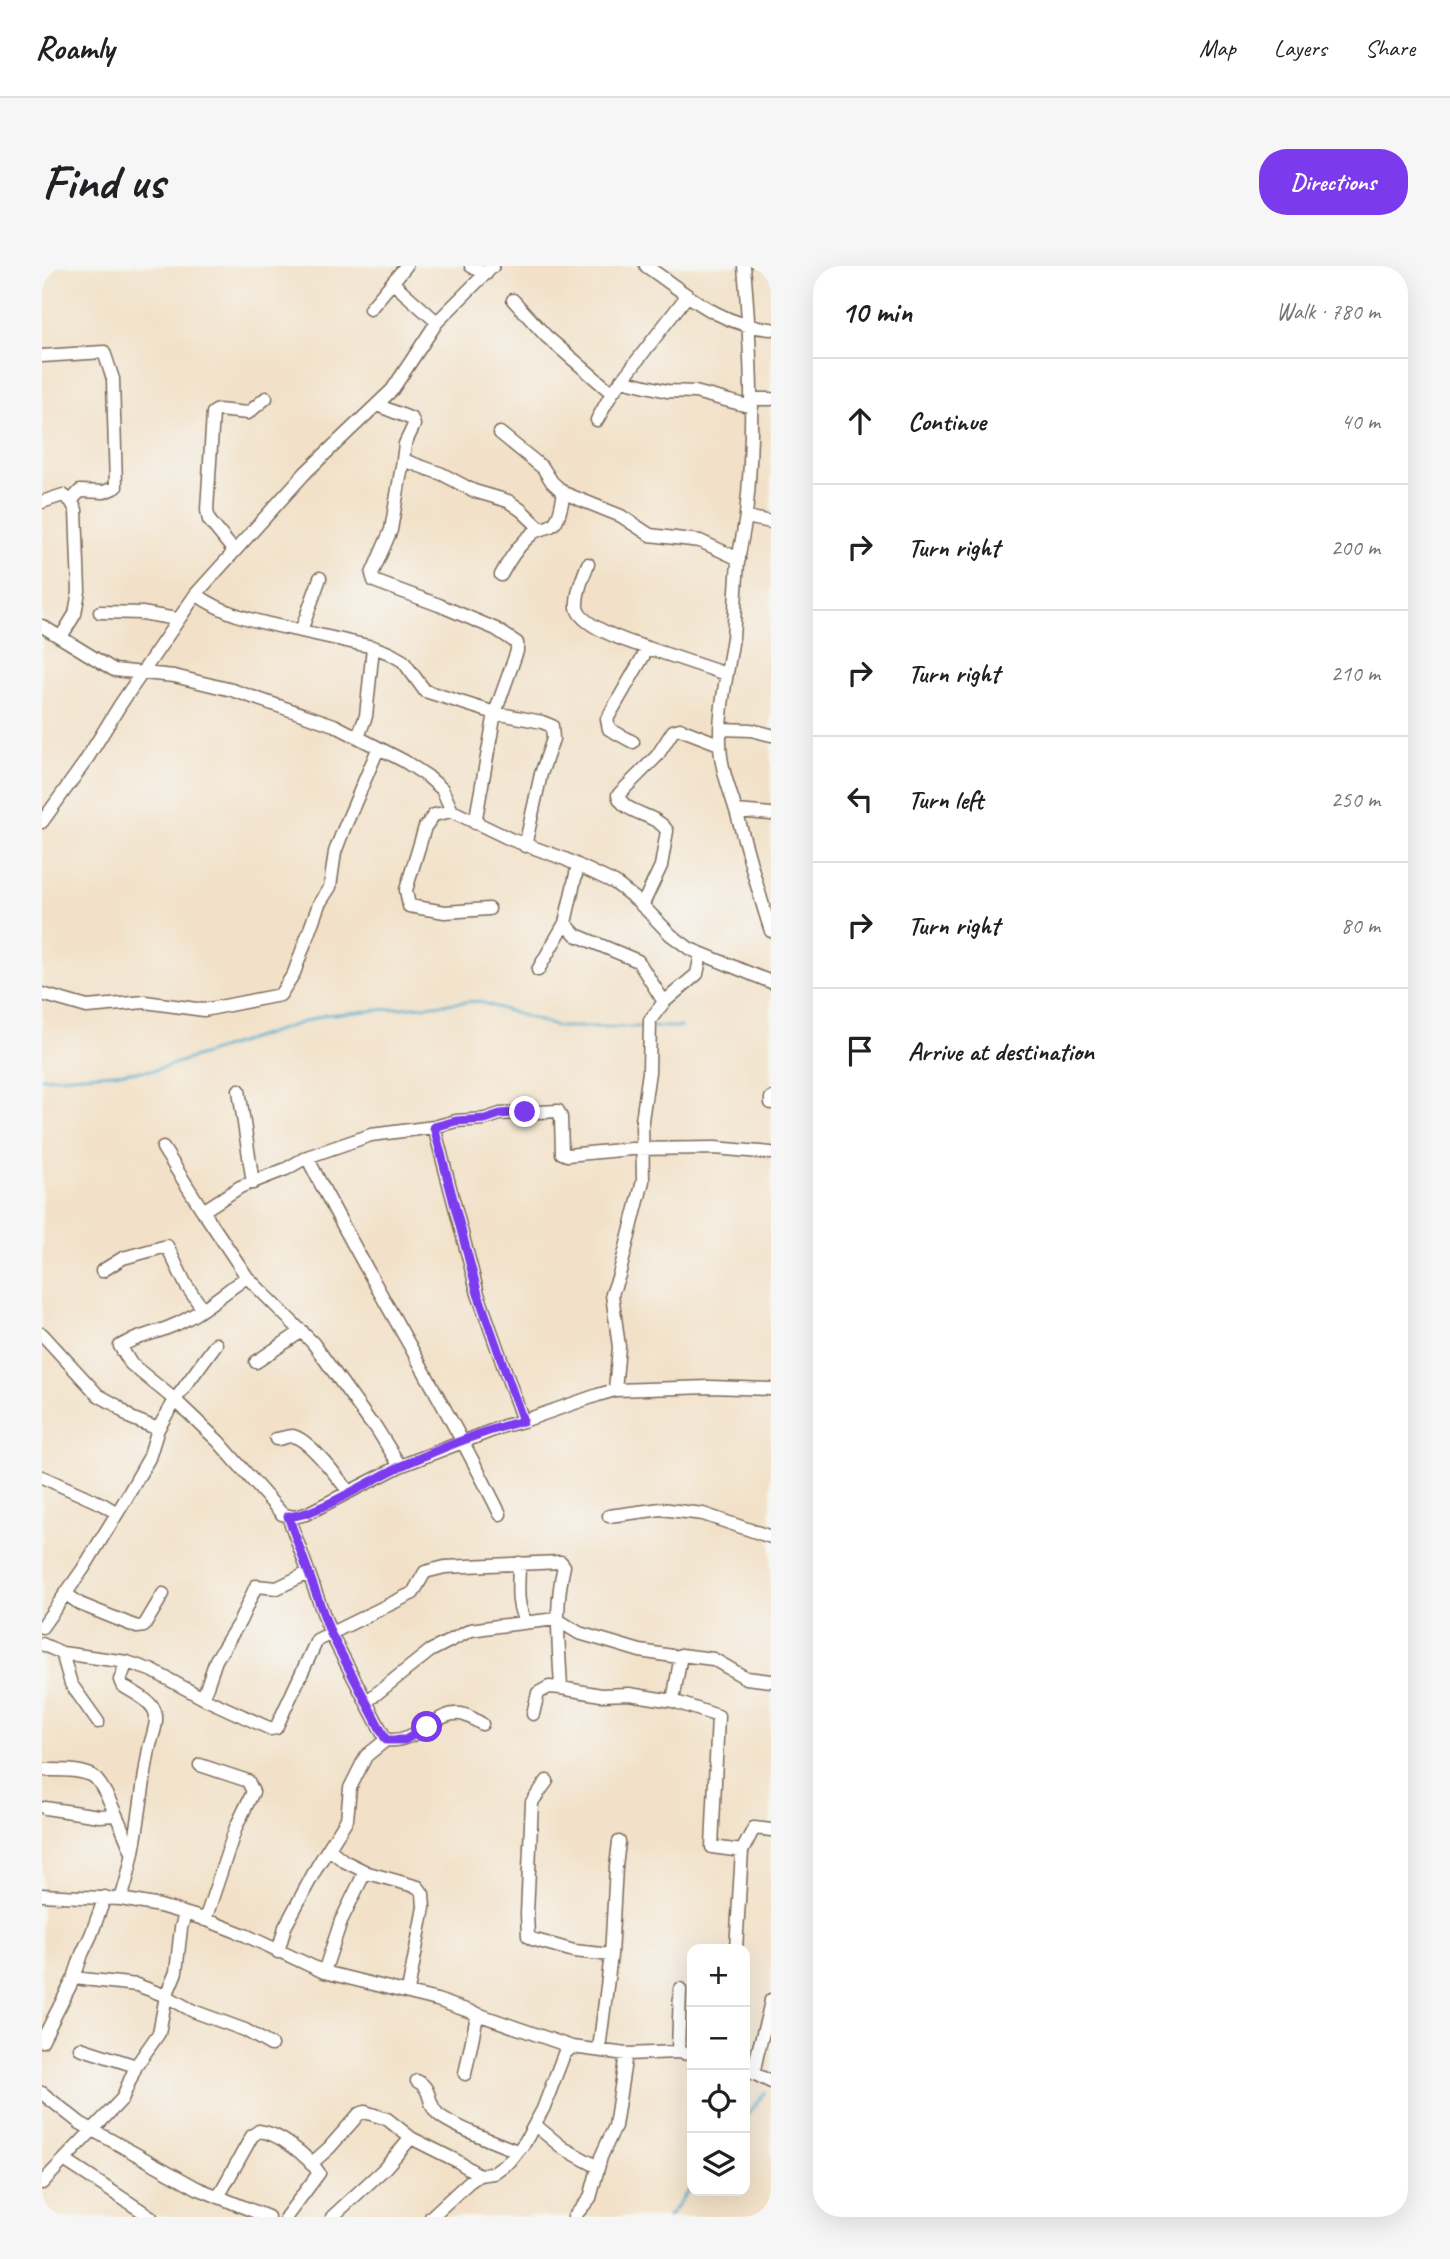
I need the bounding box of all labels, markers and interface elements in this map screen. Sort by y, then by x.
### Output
text: Roamly [35,27,114,69]
text: Map [1199,33,1236,63]
text: Layers [1274,33,1327,63]
text: Share [1365,33,1415,63]
button: Directions [1259,149,1408,215]
text: Find us [42,151,164,213]
text: 10 min [841,293,912,331]
text: Walk · 780 m [1276,297,1380,326]
icon: ahead [841,402,879,440]
text: Continue [908,405,986,438]
text: 40 m [1341,407,1380,436]
icon: right [841,528,879,566]
text: Turn right [908,531,999,564]
text: 200 m [1331,533,1380,562]
icon: right [841,654,879,692]
text: Turn right [908,657,999,690]
text: 210 m [1331,659,1380,688]
icon: left [841,780,879,818]
text: Turn left [908,783,983,816]
text: 250 m [1331,785,1380,814]
icon: right [841,906,879,944]
text: Turn right [908,909,999,942]
text: 80 m [1341,911,1380,940]
icon: arrive [841,1032,879,1070]
text: Arrive at destination [908,1035,1094,1068]
route end [509,1096,540,1127]
route start [411,1711,442,1742]
map controls [687,1944,750,2196]
button: + [687,1944,750,2007]
button: − [687,2007,750,2070]
button: locate [687,2070,750,2133]
button: layers [687,2133,750,2196]

